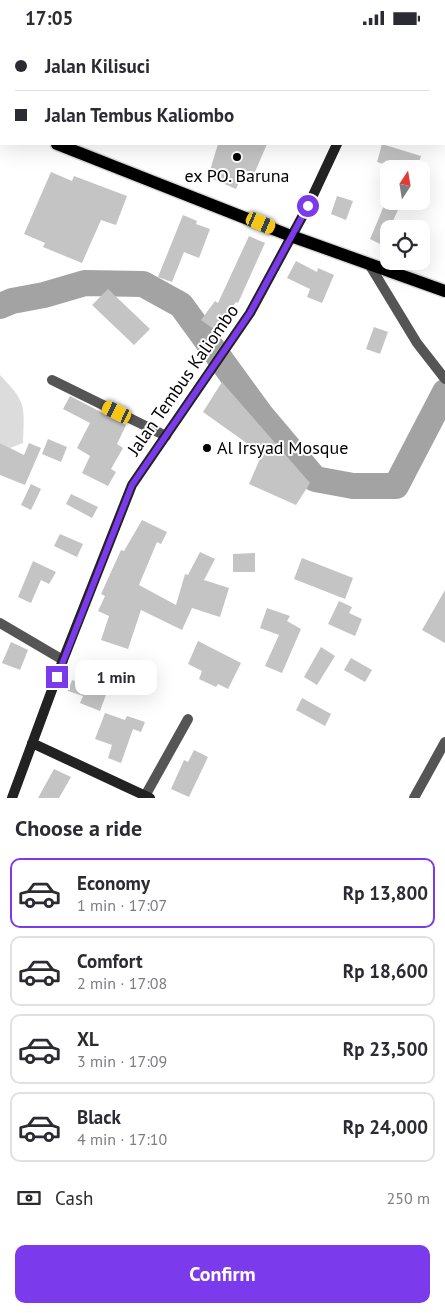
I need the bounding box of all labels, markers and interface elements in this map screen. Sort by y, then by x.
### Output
text: 17:05 [25,6,73,30]
text: Jalan Kilisuci [45,54,150,78]
text: Jalan Tembus Kaliombo [45,103,234,127]
marker: ex PO. Baruna [231,151,243,163]
north arrow [380,160,430,210]
map controls [380,160,430,270]
place label: ex PO. Baruna [184,164,290,187]
route start [297,195,319,217]
car [244,210,277,236]
button: locate [380,220,430,270]
street label: Jalan Tembus Kaliombo [121,300,243,460]
car [100,399,133,425]
place label: Al Irsyad Mosque [217,436,348,459]
marker: Al Irsyad Mosque [201,442,213,454]
callout: 1 min [74,659,157,695]
route end [46,666,68,688]
text: 1 min [96,667,136,687]
text: Choose a ride [15,814,142,842]
icon: car [17,871,62,916]
text: Economy [77,871,150,895]
text: Rp 13,800 [343,881,428,905]
text: 1 min · 17:07 [77,895,167,915]
icon: car [17,949,62,994]
text: Comfort [77,949,143,973]
text: Rp 18,600 [343,959,428,983]
text: 2 min · 17:08 [77,973,167,993]
icon: car [17,1027,62,1072]
text: XL [77,1027,99,1051]
text: Rp 23,500 [343,1037,428,1061]
text: 3 min · 17:09 [77,1051,167,1071]
icon: car [17,1105,62,1150]
text: Black [77,1105,121,1129]
text: Rp 24,000 [343,1115,428,1139]
text: 4 min · 17:10 [77,1129,167,1149]
icon: cash [15,1184,43,1212]
text: Cash [55,1186,93,1210]
text: 250 m [387,1188,430,1208]
button: Confirm [15,1245,430,1303]

